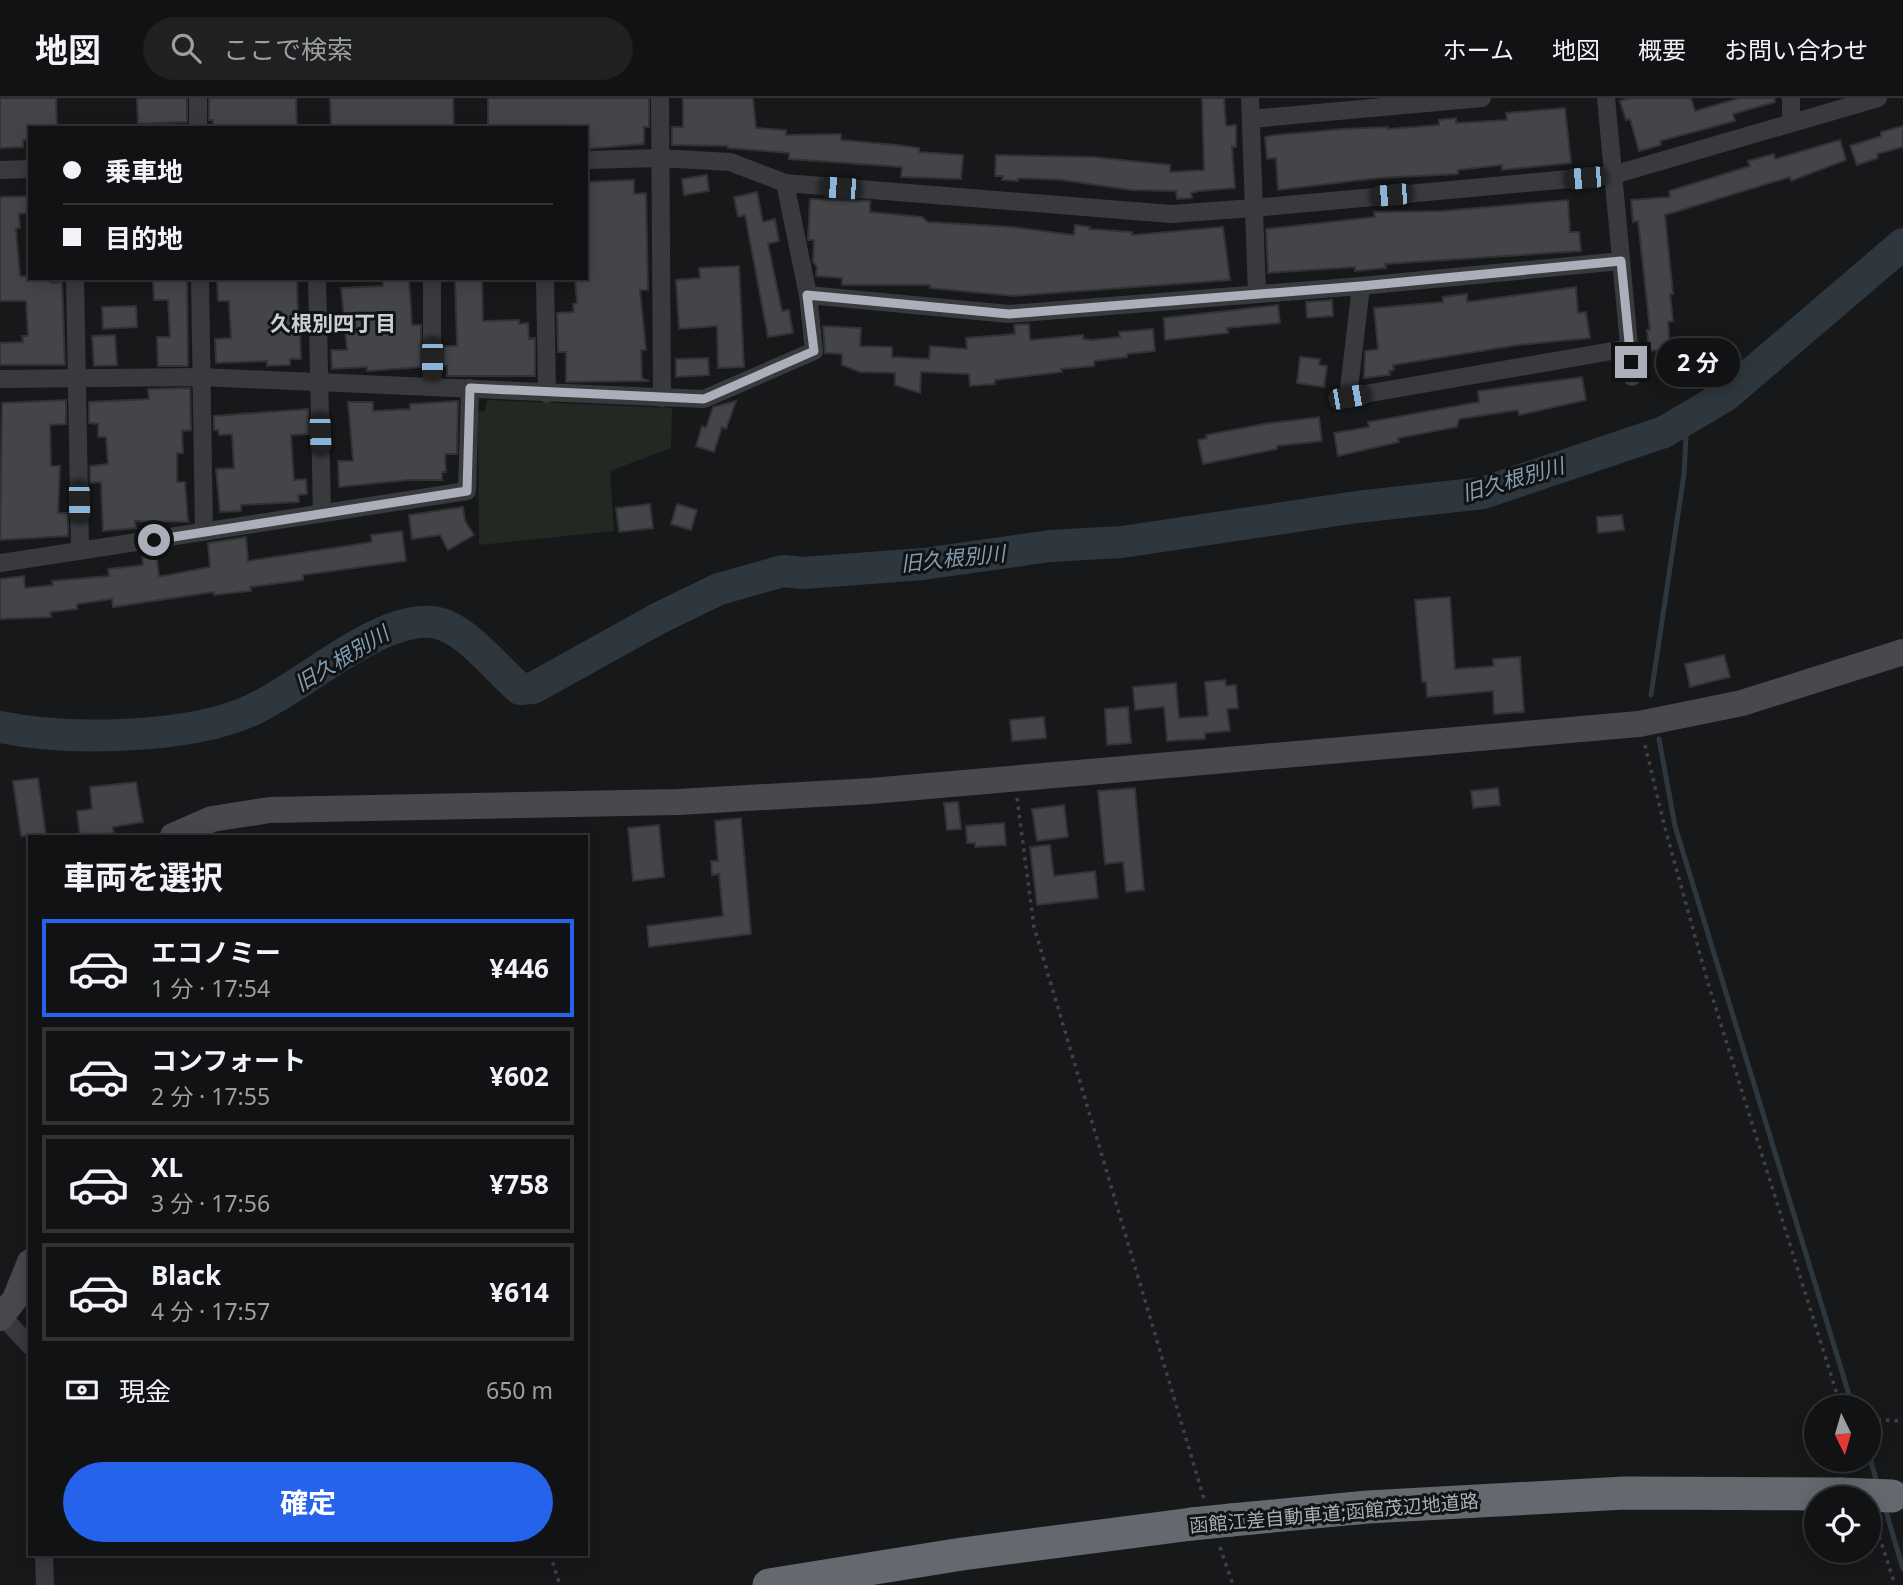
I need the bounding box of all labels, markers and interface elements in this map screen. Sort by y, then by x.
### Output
search box [143,17,633,80]
text: 地図 [35,27,101,72]
icon: search [167,29,205,67]
text: ここで検索 [223,31,353,67]
text: ホーム [1443,33,1514,66]
text: 地図 [1552,33,1600,66]
text: 概要 [1638,33,1686,66]
text: お問い合わせ [1724,33,1868,66]
text: 乗車地 [105,153,183,189]
car [1564,166,1607,190]
car [819,176,862,200]
car [1370,183,1413,207]
text: 目的地 [105,220,183,256]
district label: 久根別四丁目 [270,309,396,337]
car [422,338,443,380]
callout: 2 分 [1656,338,1740,386]
route end [1615,346,1647,378]
text: 2 分 [1677,346,1719,378]
car [1327,383,1372,411]
car [309,413,332,455]
water label: 旧久根別川 [1458,451,1569,507]
car [69,481,90,523]
route start [138,524,170,556]
water label: 旧久根別川 [899,538,1009,577]
water label: 旧久根別川 [289,618,395,697]
text: 車両を選択 [63,855,223,898]
text: エコノミー [151,934,281,970]
icon: car [67,937,130,1000]
text: ¥446 [490,950,549,986]
text: 1 分 · 17:54 [151,972,270,1004]
text: コンフォート [151,1042,306,1078]
icon: car [67,1045,130,1108]
text: ¥602 [490,1058,549,1094]
text: 2 分 · 17:55 [151,1080,270,1112]
text: XL [151,1149,183,1185]
icon: car [67,1153,130,1216]
text: ¥758 [490,1166,549,1202]
text: 3 分 · 17:56 [151,1187,270,1219]
text: Black [151,1257,221,1293]
icon: car [67,1261,130,1324]
text: ¥614 [490,1274,549,1310]
text: 4 分 · 17:57 [151,1295,270,1327]
icon: cash [63,1371,101,1409]
text: 現金 [119,1373,171,1409]
text: 650 m [486,1374,553,1406]
north arrow [1804,1395,1881,1472]
map controls [1804,1395,1881,1563]
button: 確定 [63,1462,553,1542]
button: locate [1804,1486,1881,1563]
street label: 函館江差自動車道;函館茂辺地道路 [1188,1487,1480,1539]

